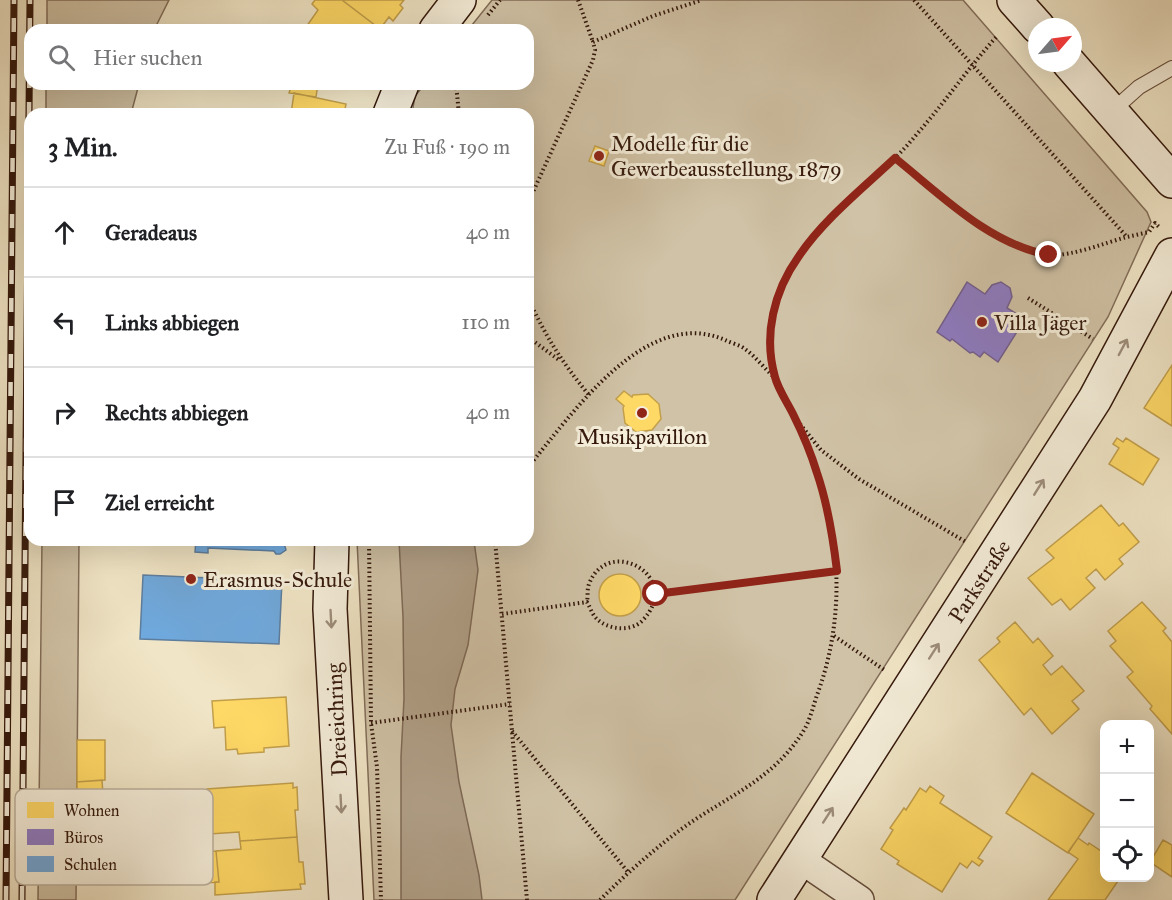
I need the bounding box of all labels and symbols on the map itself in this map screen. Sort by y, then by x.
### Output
north arrow [1028,18,1082,72]
place label: Modelle für die Gewerbeausstellung, 1879 [611,130,842,182]
marker: Modelle für die Gewerbeausstellung, 1879 [592,149,606,163]
route end [1035,241,1061,267]
place label: Villa Jäger [993,309,1087,336]
marker: Villa Jäger [975,315,989,329]
one-way arrow [1118,339,1129,357]
marker: Musikpavillon [635,406,649,420]
place label: Musikpavillon [577,423,707,450]
one-way arrow [1034,479,1046,496]
street label: Parkstraße [943,535,1016,628]
place label: Erasmus-Schule [203,566,352,593]
marker: Erasmus-Schule [184,572,198,586]
route start [642,580,668,606]
one-way arrow [325,609,336,629]
one-way arrow [928,644,940,660]
street label: Dreieichring [320,662,353,777]
legend [15,789,213,885]
one-way arrow [335,793,346,813]
text: Wohnen [64,801,120,820]
one-way arrow [823,807,835,824]
text: Büros [64,828,103,847]
text: Schulen [64,855,117,874]

